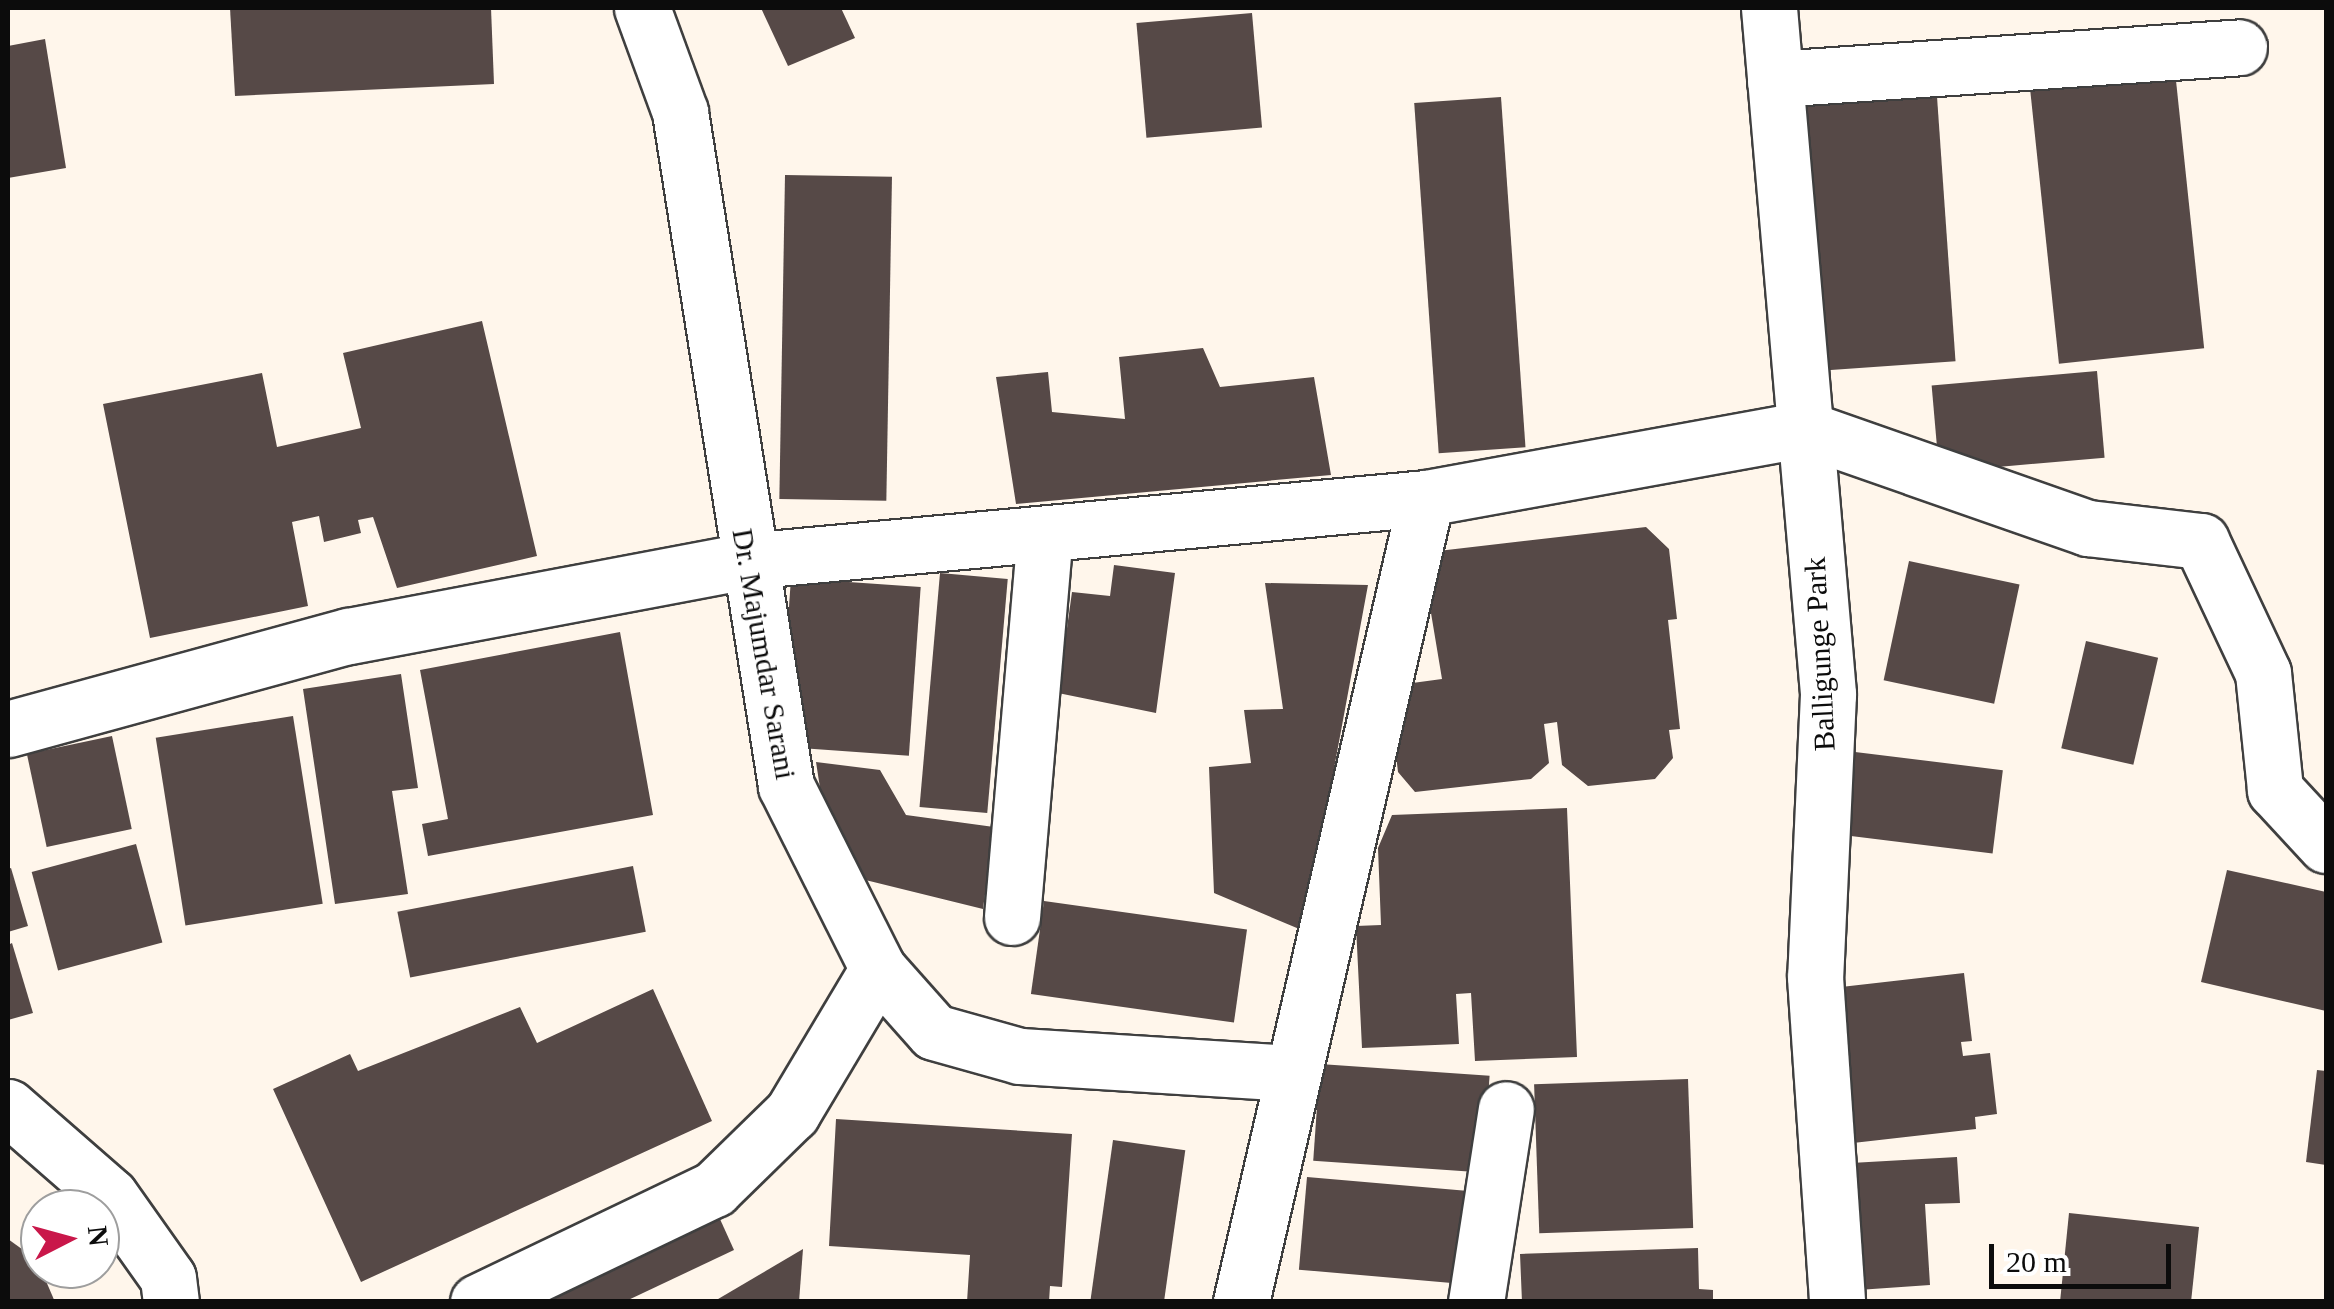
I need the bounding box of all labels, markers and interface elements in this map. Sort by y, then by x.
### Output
street label: Dr. Majumdar Sarani [724,526,804,782]
street label: Balligunge Park [1797,556,1843,752]
north arrow [20,1189,120,1289]
text: N [82,1224,115,1248]
scale bar [1994,1224,2176,1286]
text: 20 m [2006,1245,2067,1278]

